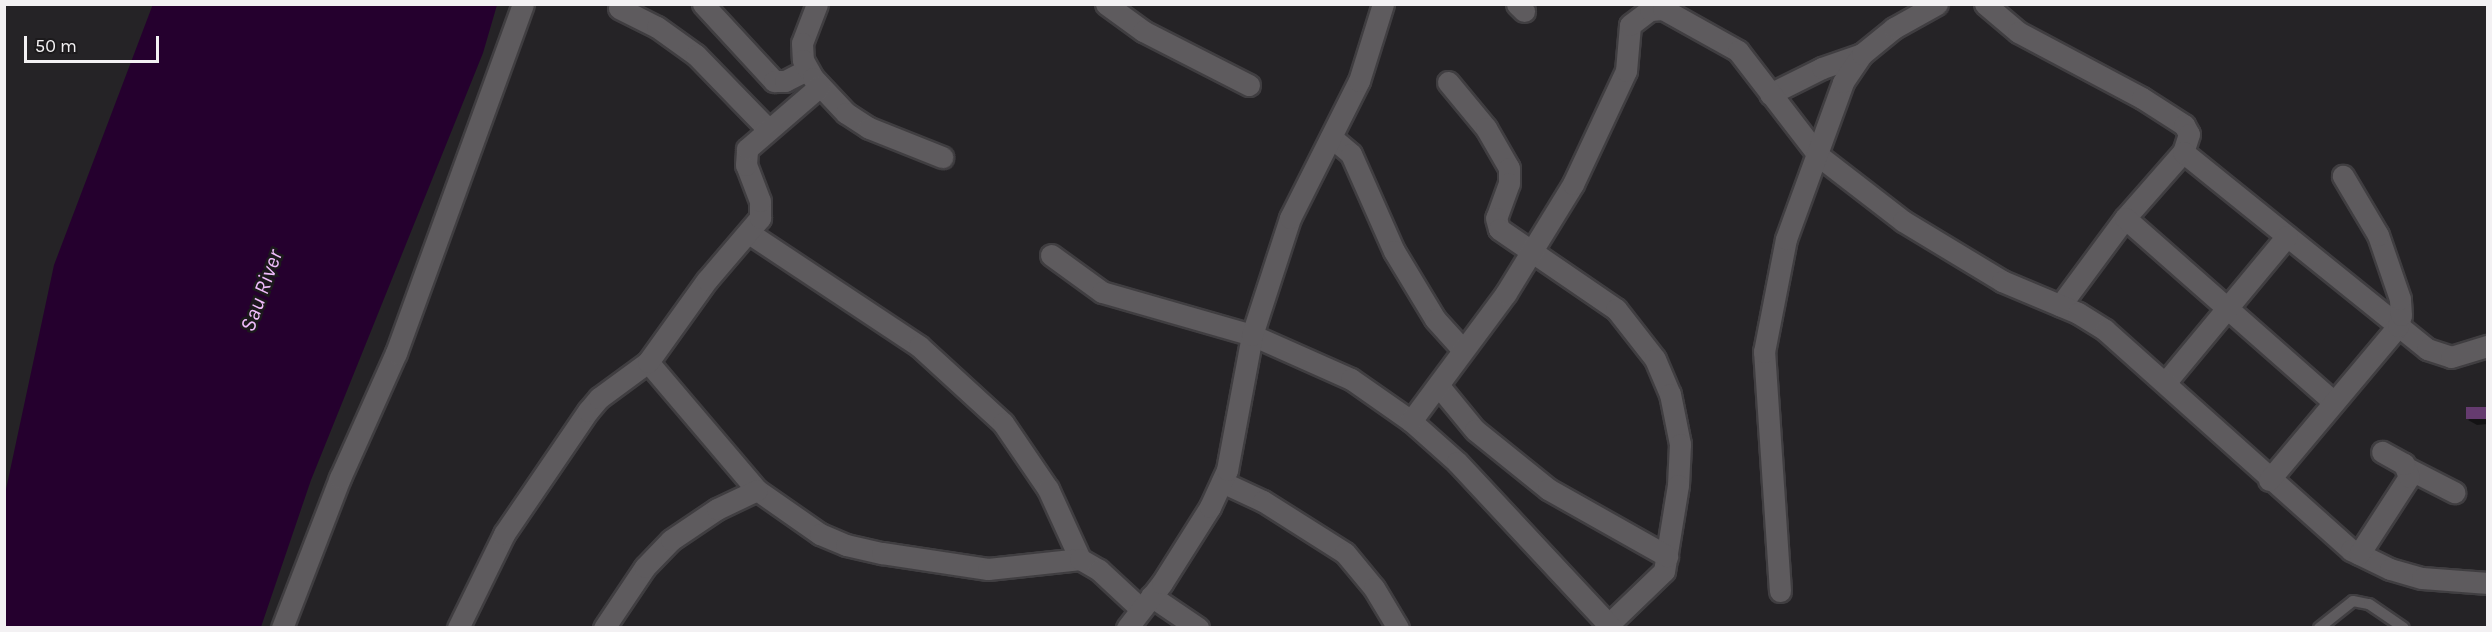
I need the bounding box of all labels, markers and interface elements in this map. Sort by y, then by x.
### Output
scale bar [27,24,162,62]
text: 50 m [35,35,77,57]
water label: Sau River [235,246,289,336]

